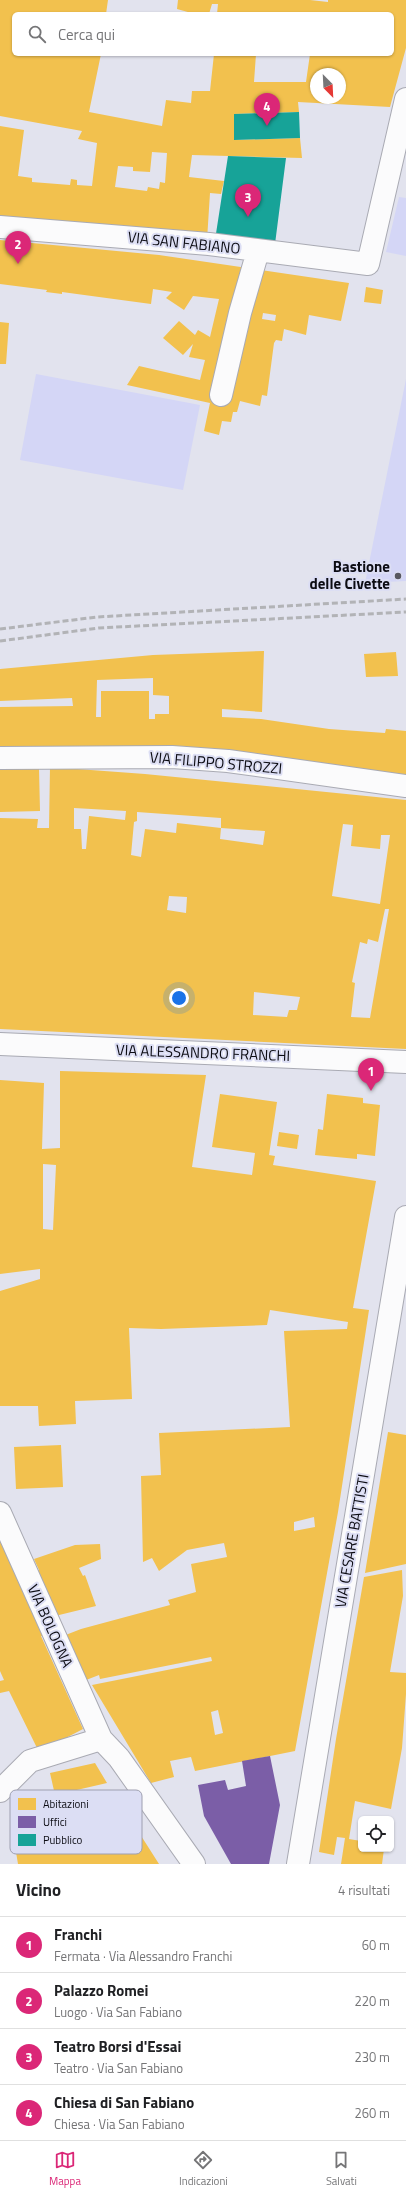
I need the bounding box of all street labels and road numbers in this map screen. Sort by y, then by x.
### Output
street label: VIA SAN FABIANO [127,225,242,260]
street label: VIA FILIPPO STROZZI [149,745,283,780]
street label: VIA ALESSANDRO FRANCHI [115,1038,291,1067]
street label: VIA CESARE BATTISTI [328,1472,375,1610]
street label: VIA BOLOGNA [22,1581,79,1671]

